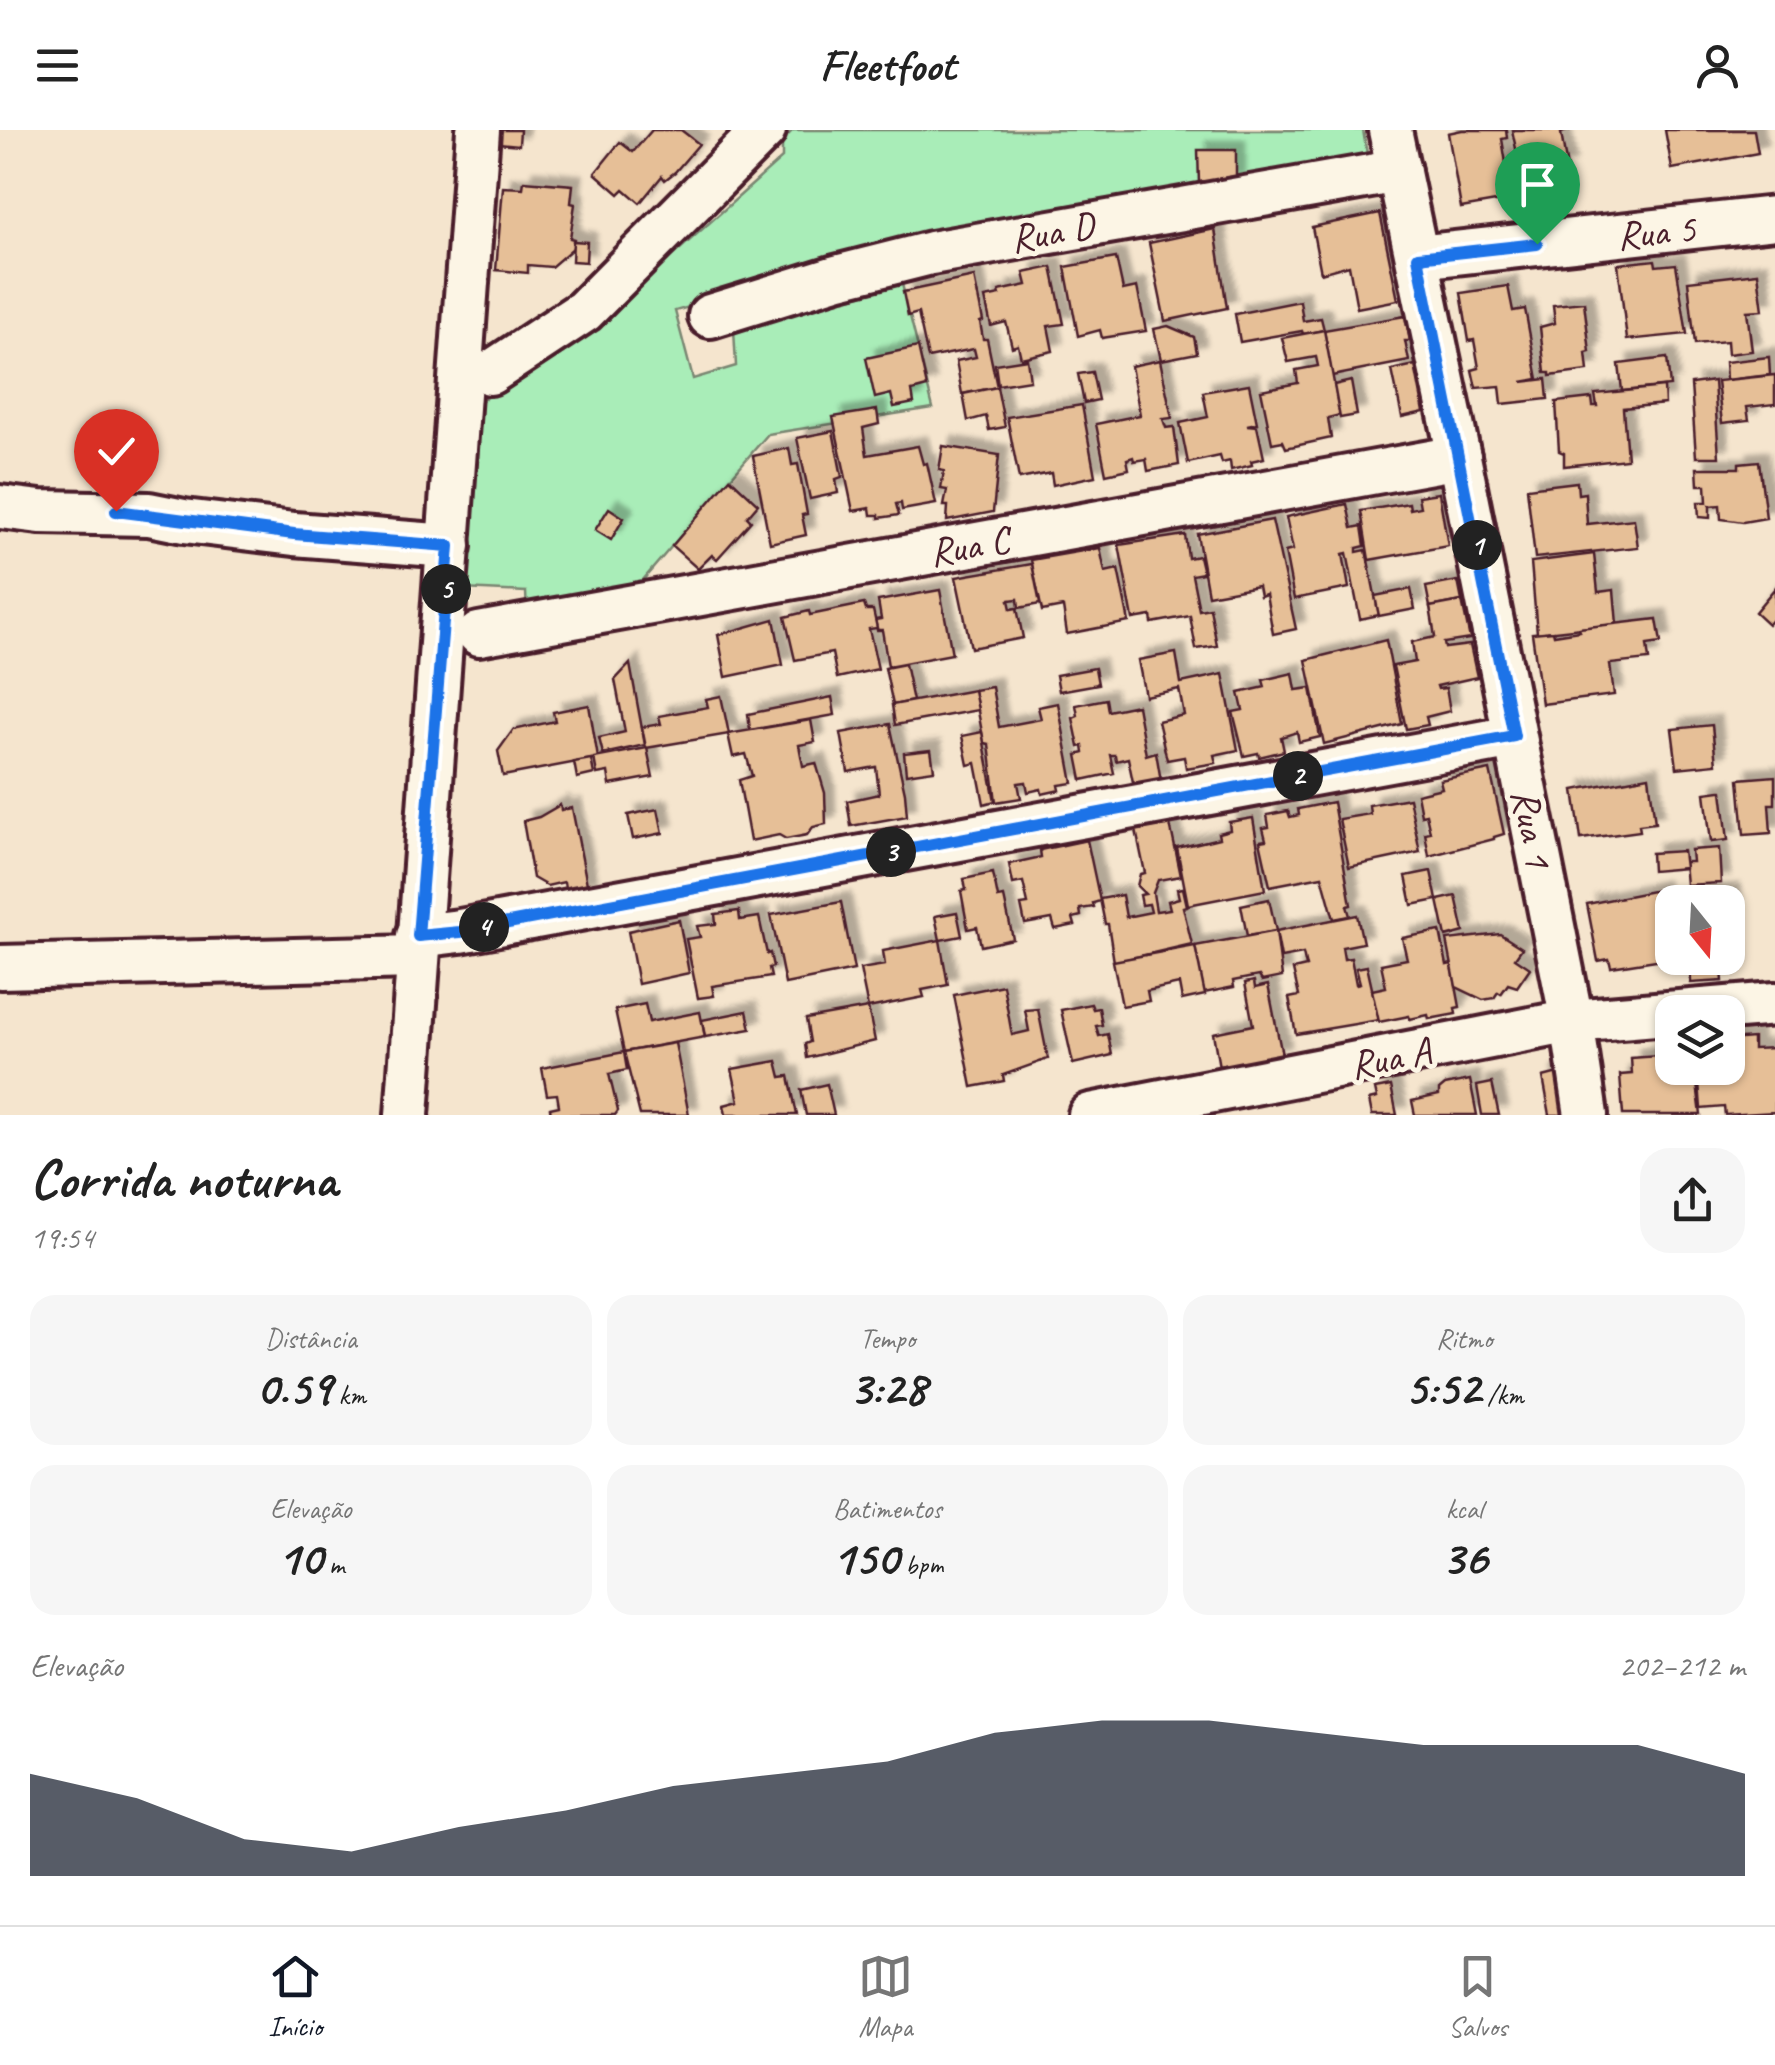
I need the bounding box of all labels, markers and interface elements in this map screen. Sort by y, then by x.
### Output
text: Fleetfoot [820,37,955,94]
icon: menu [30,38,85,93]
icon: person [1690,38,1745,93]
pin [1495,142,1580,245]
icon: arrive [1510,157,1565,212]
street label: Rua D [1007,200,1101,264]
street label: Rua 5 [1614,203,1700,261]
pin [74,409,159,512]
icon: check [89,424,144,479]
street label: Rua C [925,514,1018,578]
pin: 1 [1452,520,1502,570]
text: 1 [1471,527,1483,562]
pin: 5 [421,564,471,614]
text: 5 [440,571,452,606]
pin: 2 [1273,751,1323,801]
text: 2 [1292,758,1304,793]
street label: Rua 1 [1500,785,1564,874]
pin: 3 [866,827,916,877]
text: 3 [885,834,897,869]
north arrow [1655,885,1745,975]
map controls [1655,885,1745,1085]
pin: 4 [459,902,509,952]
text: 4 [478,909,490,944]
button: layers [1655,995,1745,1085]
street label: Rua A [1346,1025,1437,1090]
text: Corrida noturna [30,1144,337,1214]
button: share [1640,1148,1745,1253]
text: 19:54 [30,1217,94,1258]
text: Distância [265,1321,357,1356]
text: Tempo [860,1321,915,1356]
text: Ritmo [1436,1321,1492,1356]
text: 0.59 [256,1356,332,1419]
text: 3:28 [849,1356,926,1419]
text: 5:52 [1405,1356,1480,1419]
text: km [332,1377,366,1412]
text: /km [1480,1377,1524,1412]
text: Elevação [270,1491,351,1526]
text: Batimentos [833,1491,942,1526]
text: kcal [1446,1491,1483,1526]
text: 10 [277,1526,322,1589]
text: 150 [832,1526,898,1589]
text: 36 [1441,1526,1487,1589]
text: m [322,1547,345,1582]
text: bpm [898,1547,943,1582]
text: Elevação [30,1645,123,1686]
text: 202–212 m [1619,1645,1745,1686]
tab: Início [268,1949,323,2044]
tab: Mapa [858,1949,913,2044]
tab: Salvos [1448,1949,1507,2044]

